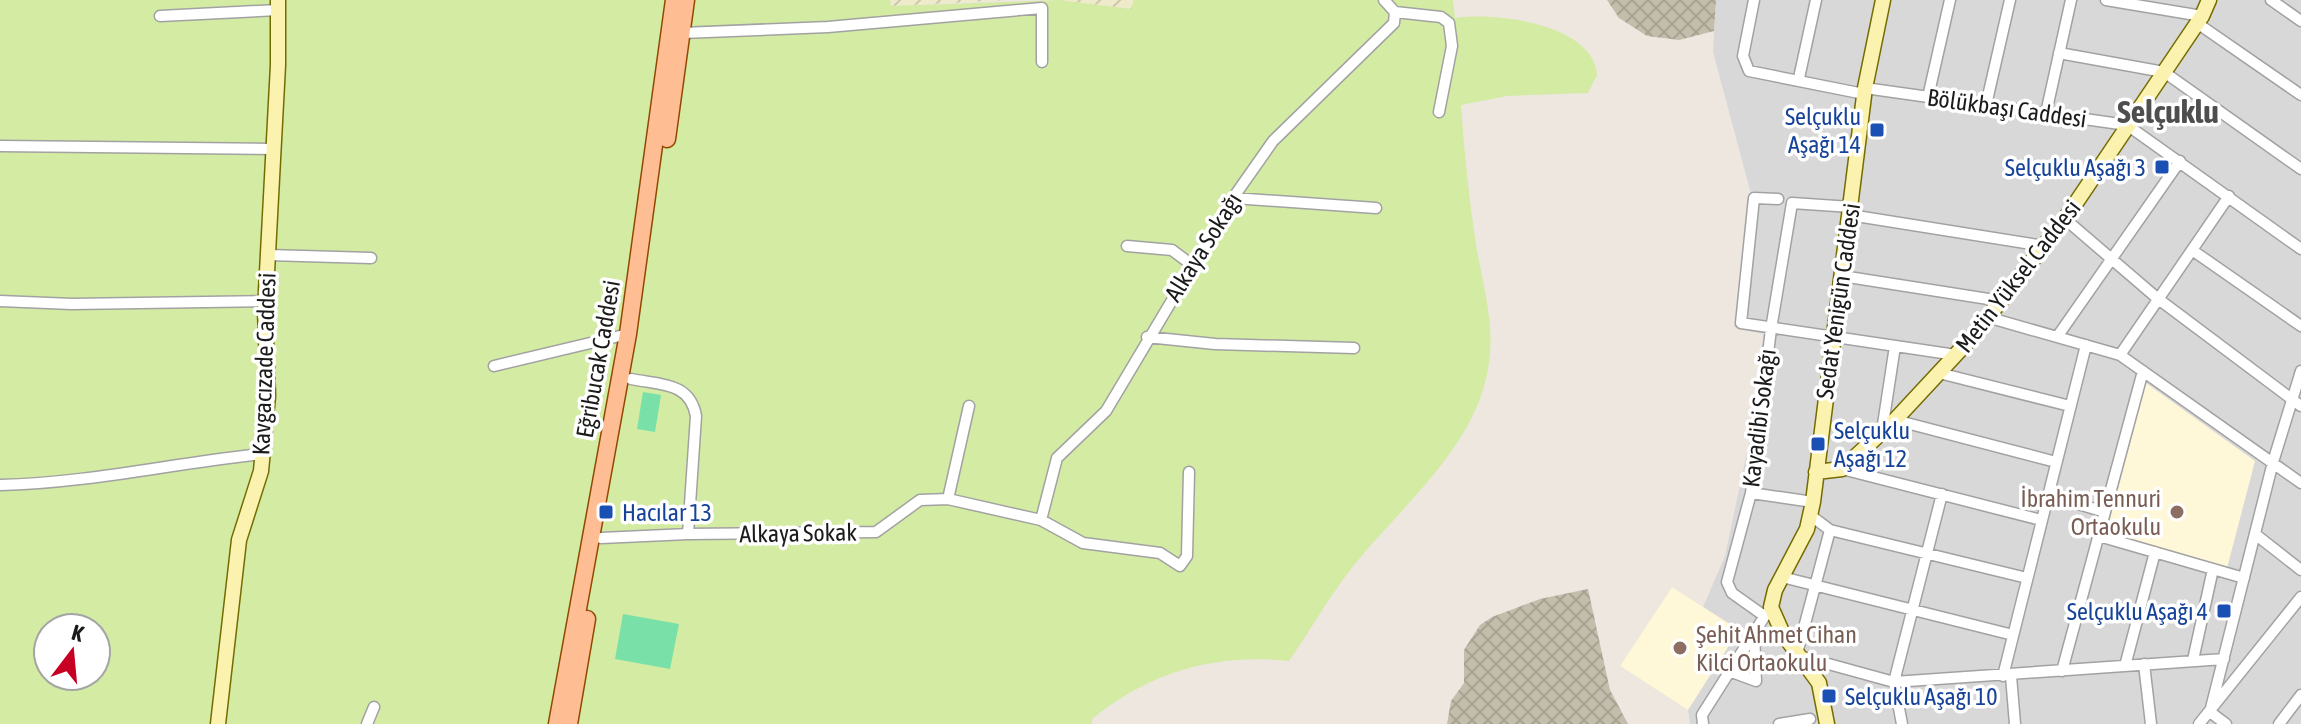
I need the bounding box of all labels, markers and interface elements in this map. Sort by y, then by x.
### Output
street label: Bölükbaşı Caddesi [1926,83,2088,133]
district label: Selçuklu [2117,93,2219,130]
place label: Selçuklu Aşağı 14 [1785,103,1861,158]
marker: Selçuklu Aşağı 14 [1868,121,1886,139]
place label: Selçuklu Aşağı 3 [2005,154,2146,181]
marker: Selçuklu Aşağı 3 [2153,158,2171,176]
street label: Alkaya Sokağı [1159,188,1247,306]
street label: Metin Yüksel Caddesi [1950,194,2086,358]
street label: Sedat Yenigün Caddesi [1811,201,1865,401]
street label: Kavgacızade Caddesi [247,272,281,456]
street label: Eğribucak Caddesi [571,278,625,440]
street label: Kayadibi Sokağı [1737,347,1781,489]
place label: Selçuklu Aşağı 12 [1834,417,1910,472]
marker: Selçuklu Aşağı 12 [1809,435,1827,453]
place label: İbrahim Tennuri Ortaokulu [2021,485,2161,540]
place label: Hacılar 13 [622,499,712,526]
marker: Hacılar 13 [597,503,615,521]
marker: İbrahim Tennuri Ortaokulu [2168,503,2186,521]
street label: Alkaya Sokak [739,518,857,548]
place label: Selçuklu Aşağı 4 [2067,598,2208,625]
marker: Selçuklu Aşağı 4 [2215,602,2233,620]
north arrow [32,612,112,692]
text: K [69,619,86,647]
place label: Şehit Ahmet Cihan Kilci Ortaokulu [1696,621,1857,676]
marker: Şehit Ahmet Cihan Kilci Ortaokulu [1671,639,1689,657]
place label: Selçuklu Aşağı 10 [1845,683,1997,710]
marker: Selçuklu Aşağı 10 [1820,687,1838,705]

